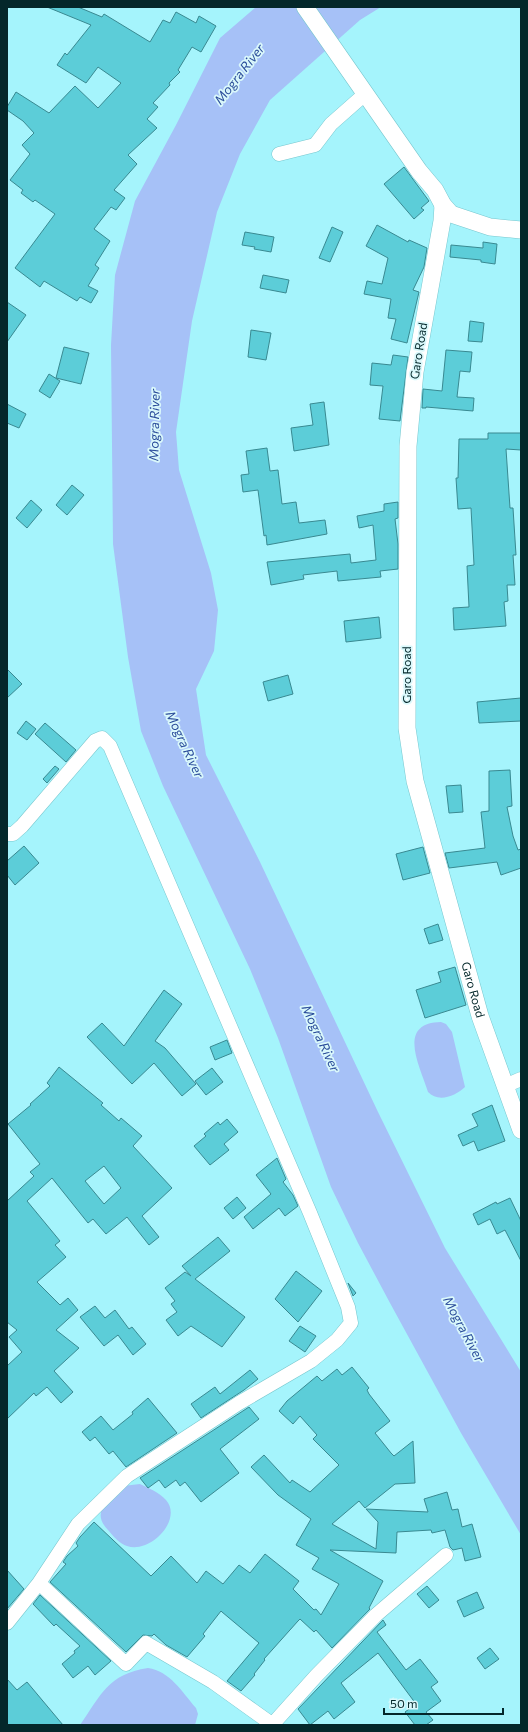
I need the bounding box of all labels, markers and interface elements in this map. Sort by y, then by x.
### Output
water label: Mogra River [210,40,268,107]
street label: Garo Road [407,321,429,380]
water label: Mogra River [145,388,163,461]
street label: Garo Road [399,646,413,704]
water label: Mogra River [162,708,208,781]
street label: Garo Road [459,960,488,1019]
water label: Mogra River [298,1002,344,1075]
water label: Mogra River [440,1293,488,1365]
scale bar [384,1690,503,1716]
text: 50 m [390,1696,418,1710]

